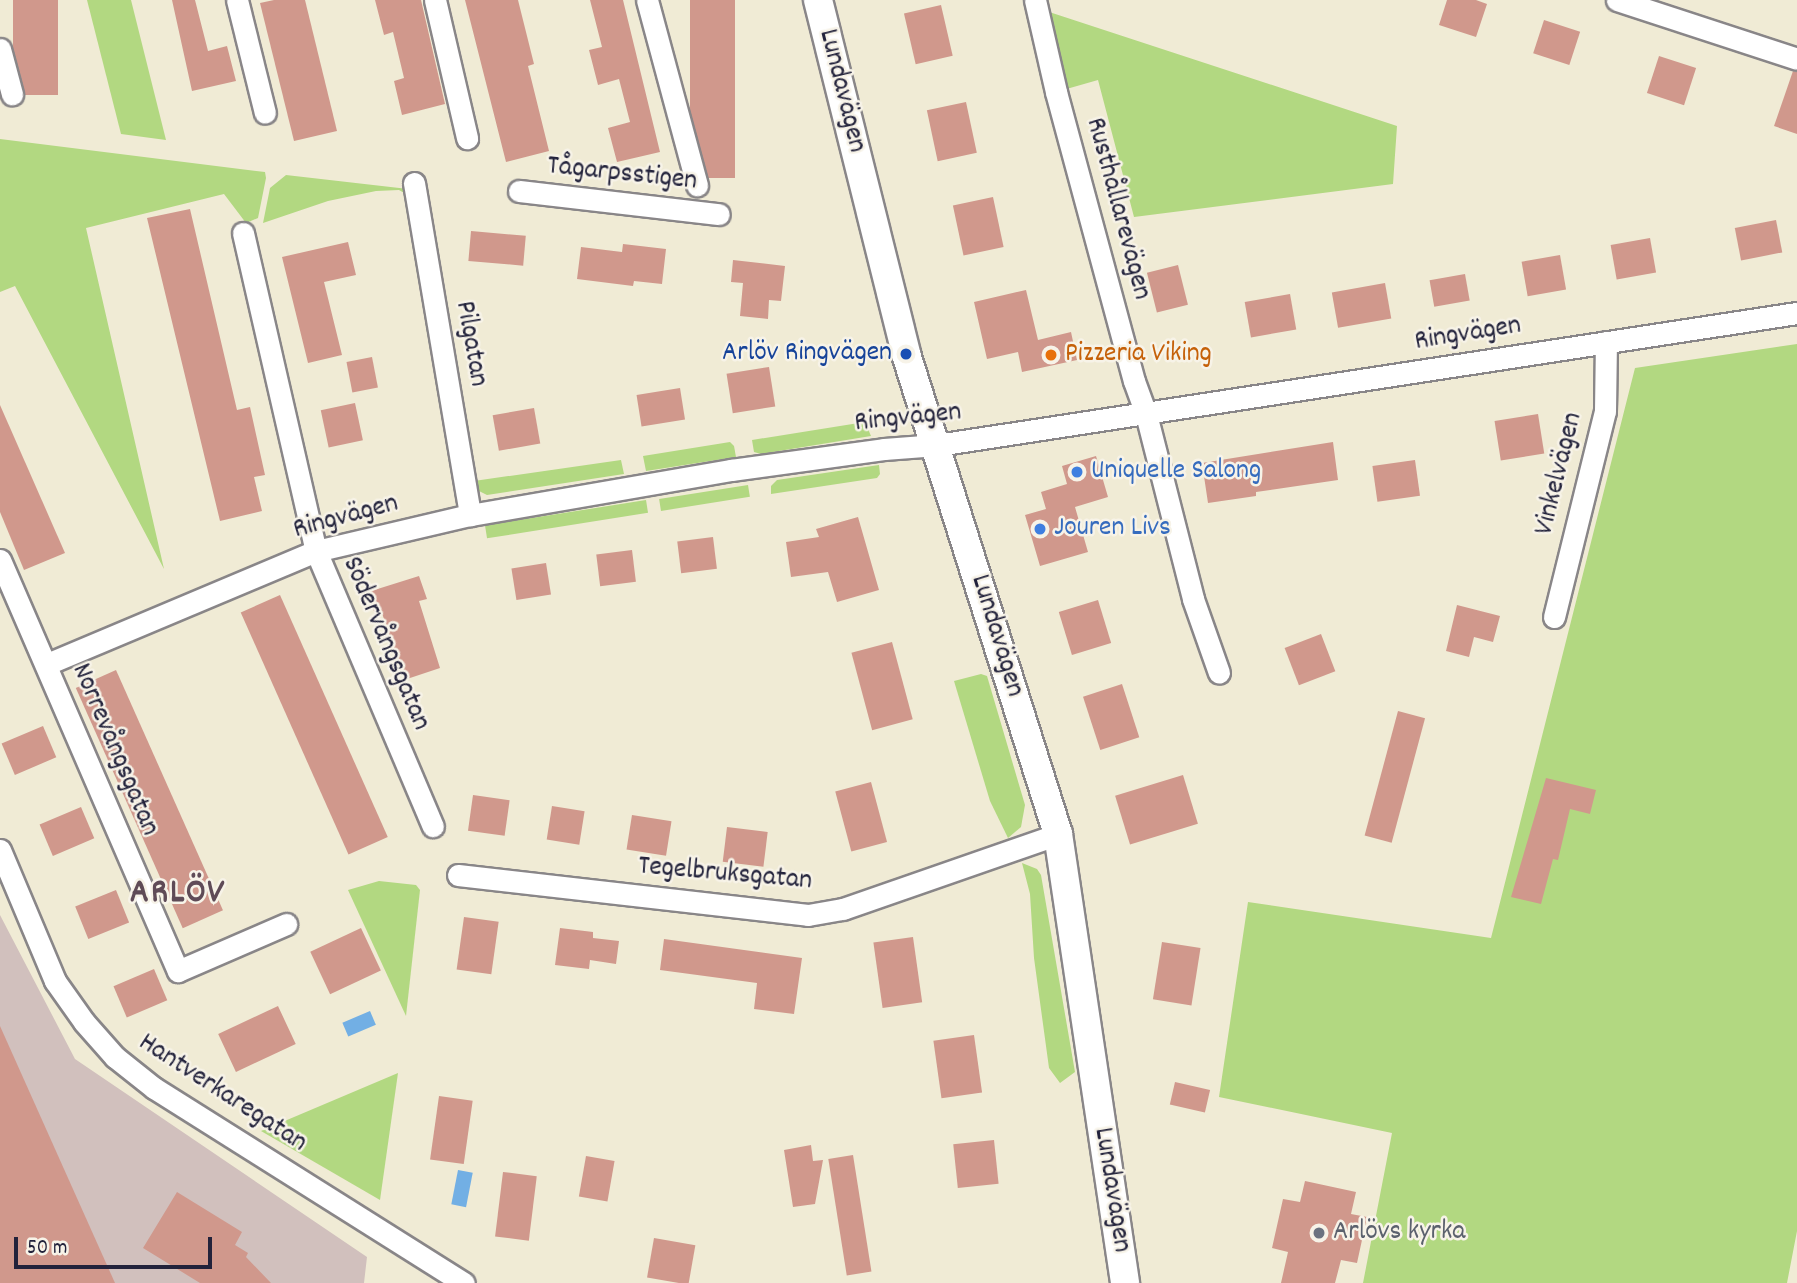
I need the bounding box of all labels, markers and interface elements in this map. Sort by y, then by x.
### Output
street label: Lundavägen [809,26,873,156]
street label: Rusthållarevägen [1077,114,1157,304]
street label: Tågarpsstigen [545,150,699,200]
street label: Pilgatan [446,299,494,389]
street label: Ringvägen [1412,310,1524,360]
place label: Arlöv Ringvägen [722,337,892,371]
place label: Pizzeria Viking [1065,338,1212,372]
marker: Arlöv Ringvägen [898,346,914,362]
marker: Pizzeria Viking [1043,347,1059,363]
street label: Ringvägen [853,397,963,441]
street label: Vinkelvägen [1529,409,1591,539]
place label: Uniquelle Salong [1091,455,1261,489]
marker: Uniquelle Salong [1069,464,1085,480]
street label: Ringvägen [290,488,402,548]
place label: Jouren Livs [1054,512,1171,546]
marker: Jouren Livs [1032,521,1048,537]
street label: Södervångsgatan [333,552,437,736]
street label: Lundavägen [962,571,1030,701]
street label: Norrevångsgatan [63,659,165,841]
street label: Tegelbruksgatan [637,851,813,899]
district label: ARLÖV [130,873,226,915]
street label: Hantverkaregatan [131,1027,313,1161]
street label: Lundavägen [1085,1125,1137,1255]
place label: Arlövs kyrka [1333,1216,1465,1250]
scale bar [18,1224,215,1268]
marker: Arlövs kyrka [1311,1225,1327,1241]
text: 50 m [27,1234,67,1264]

